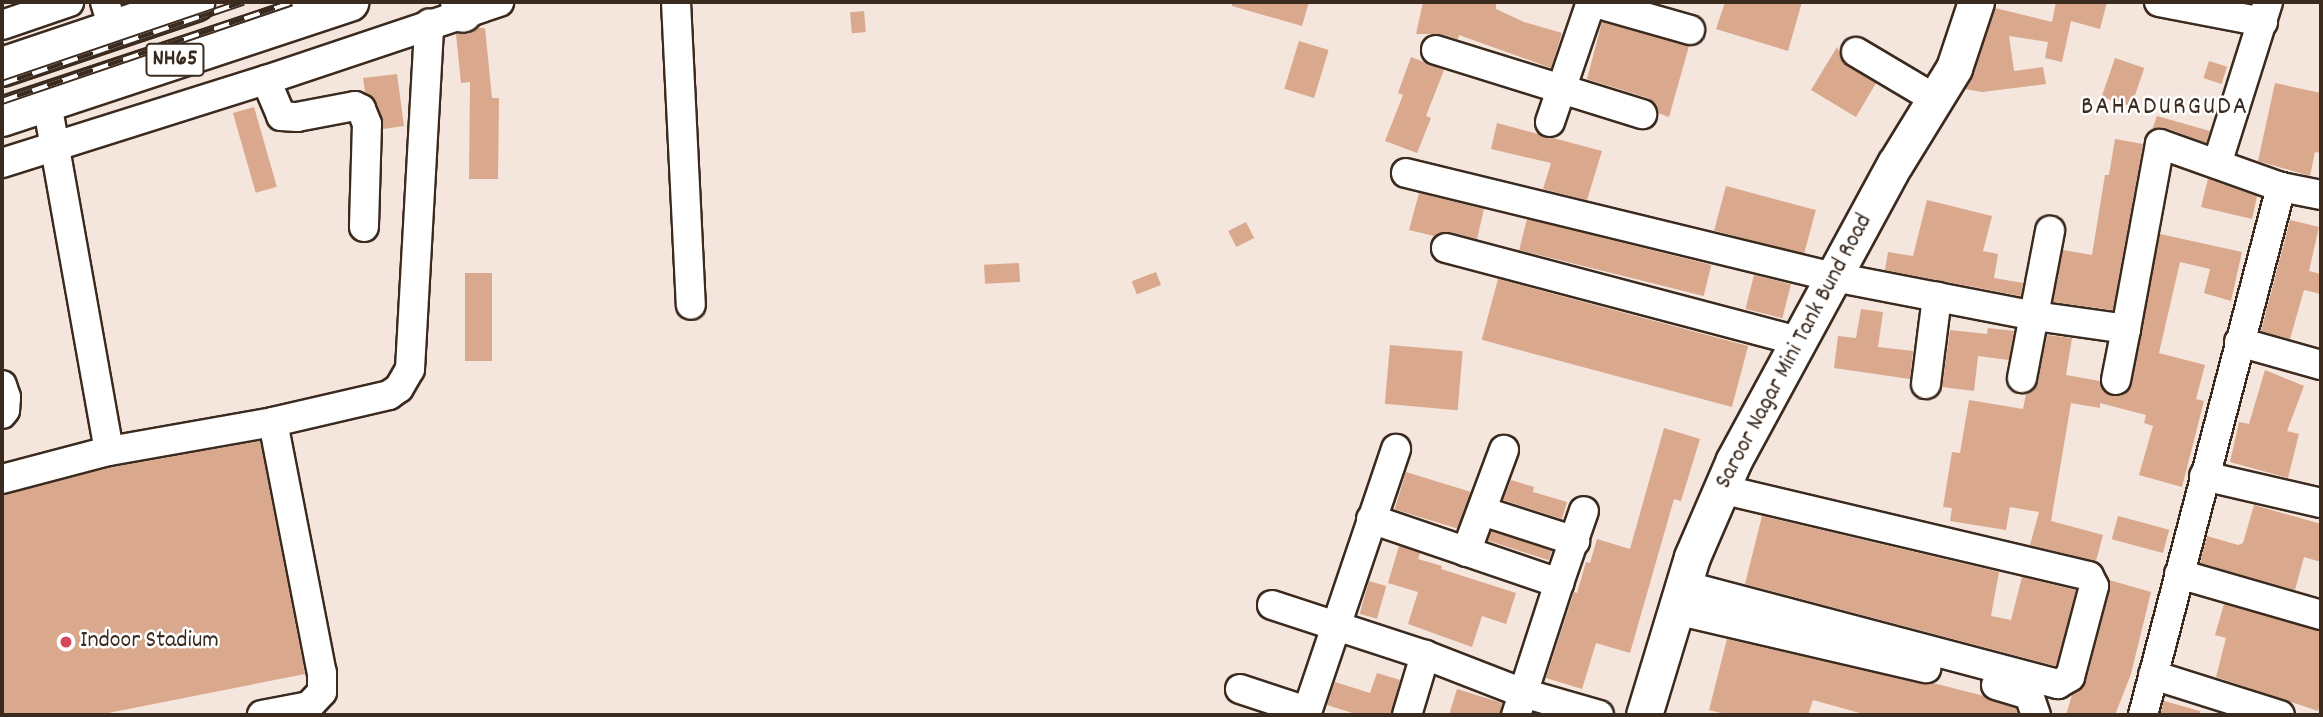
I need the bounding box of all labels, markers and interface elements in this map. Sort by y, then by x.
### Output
road number: NH65 [145,40,205,80]
district label: BAHADURGUDA [2082,92,2248,124]
street label: Saroor Nagar Mini Tank Bund Road [1710,210,1880,494]
place label: Indoor Stadium [80,628,219,656]
marker: Indoor Stadium [58,634,74,650]

